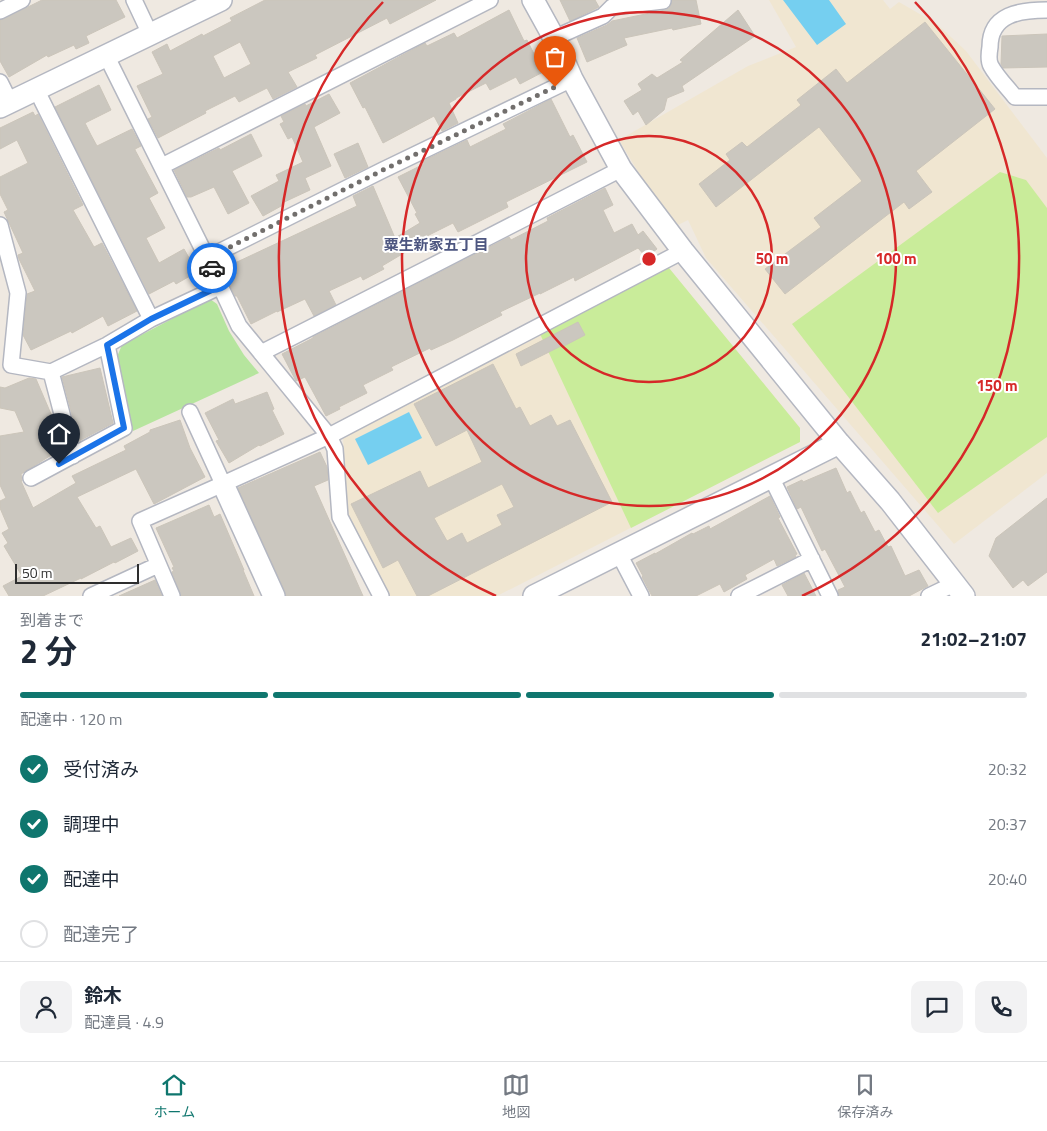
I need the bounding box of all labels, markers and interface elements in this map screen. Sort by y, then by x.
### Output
pin [534,36,576,87]
icon: bag [541,43,569,71]
district label: 粟生新家五丁目 [383,233,489,256]
courier [187,243,237,293]
text: 50 m [756,247,788,270]
text: 100 m [875,247,917,270]
centre of rings [640,250,658,268]
icon: car [198,254,226,282]
text: 150 m [976,374,1018,397]
pin [38,413,80,464]
icon: home [45,420,73,448]
scale bar [15,561,139,584]
text: 50 m [22,562,52,583]
text: 到着まで [20,608,84,632]
text: 21:02–21:07 [920,624,1027,653]
text: 2 分 [20,627,77,675]
text: 配達中 · 120 m [20,707,122,731]
text: 受付済み [63,754,139,783]
icon: check [20,755,48,783]
text: 20:32 [988,757,1027,781]
text: 調理中 [63,809,120,838]
icon: check [20,810,48,838]
text: 20:37 [988,812,1027,836]
text: 配達中 [63,864,120,893]
icon: check [20,865,48,893]
text: 20:40 [988,867,1027,891]
text: 配達完了 [63,919,139,948]
text: 鈴木 [84,980,122,1009]
button: person [20,981,72,1033]
button: chat [911,981,963,1033]
button: phone [975,981,1027,1033]
text: 配達員 · 4.9 [84,1010,164,1034]
tab: ホーム [154,1071,195,1122]
tab: 地図 [502,1071,530,1122]
tab: 保存済み [837,1071,893,1122]

